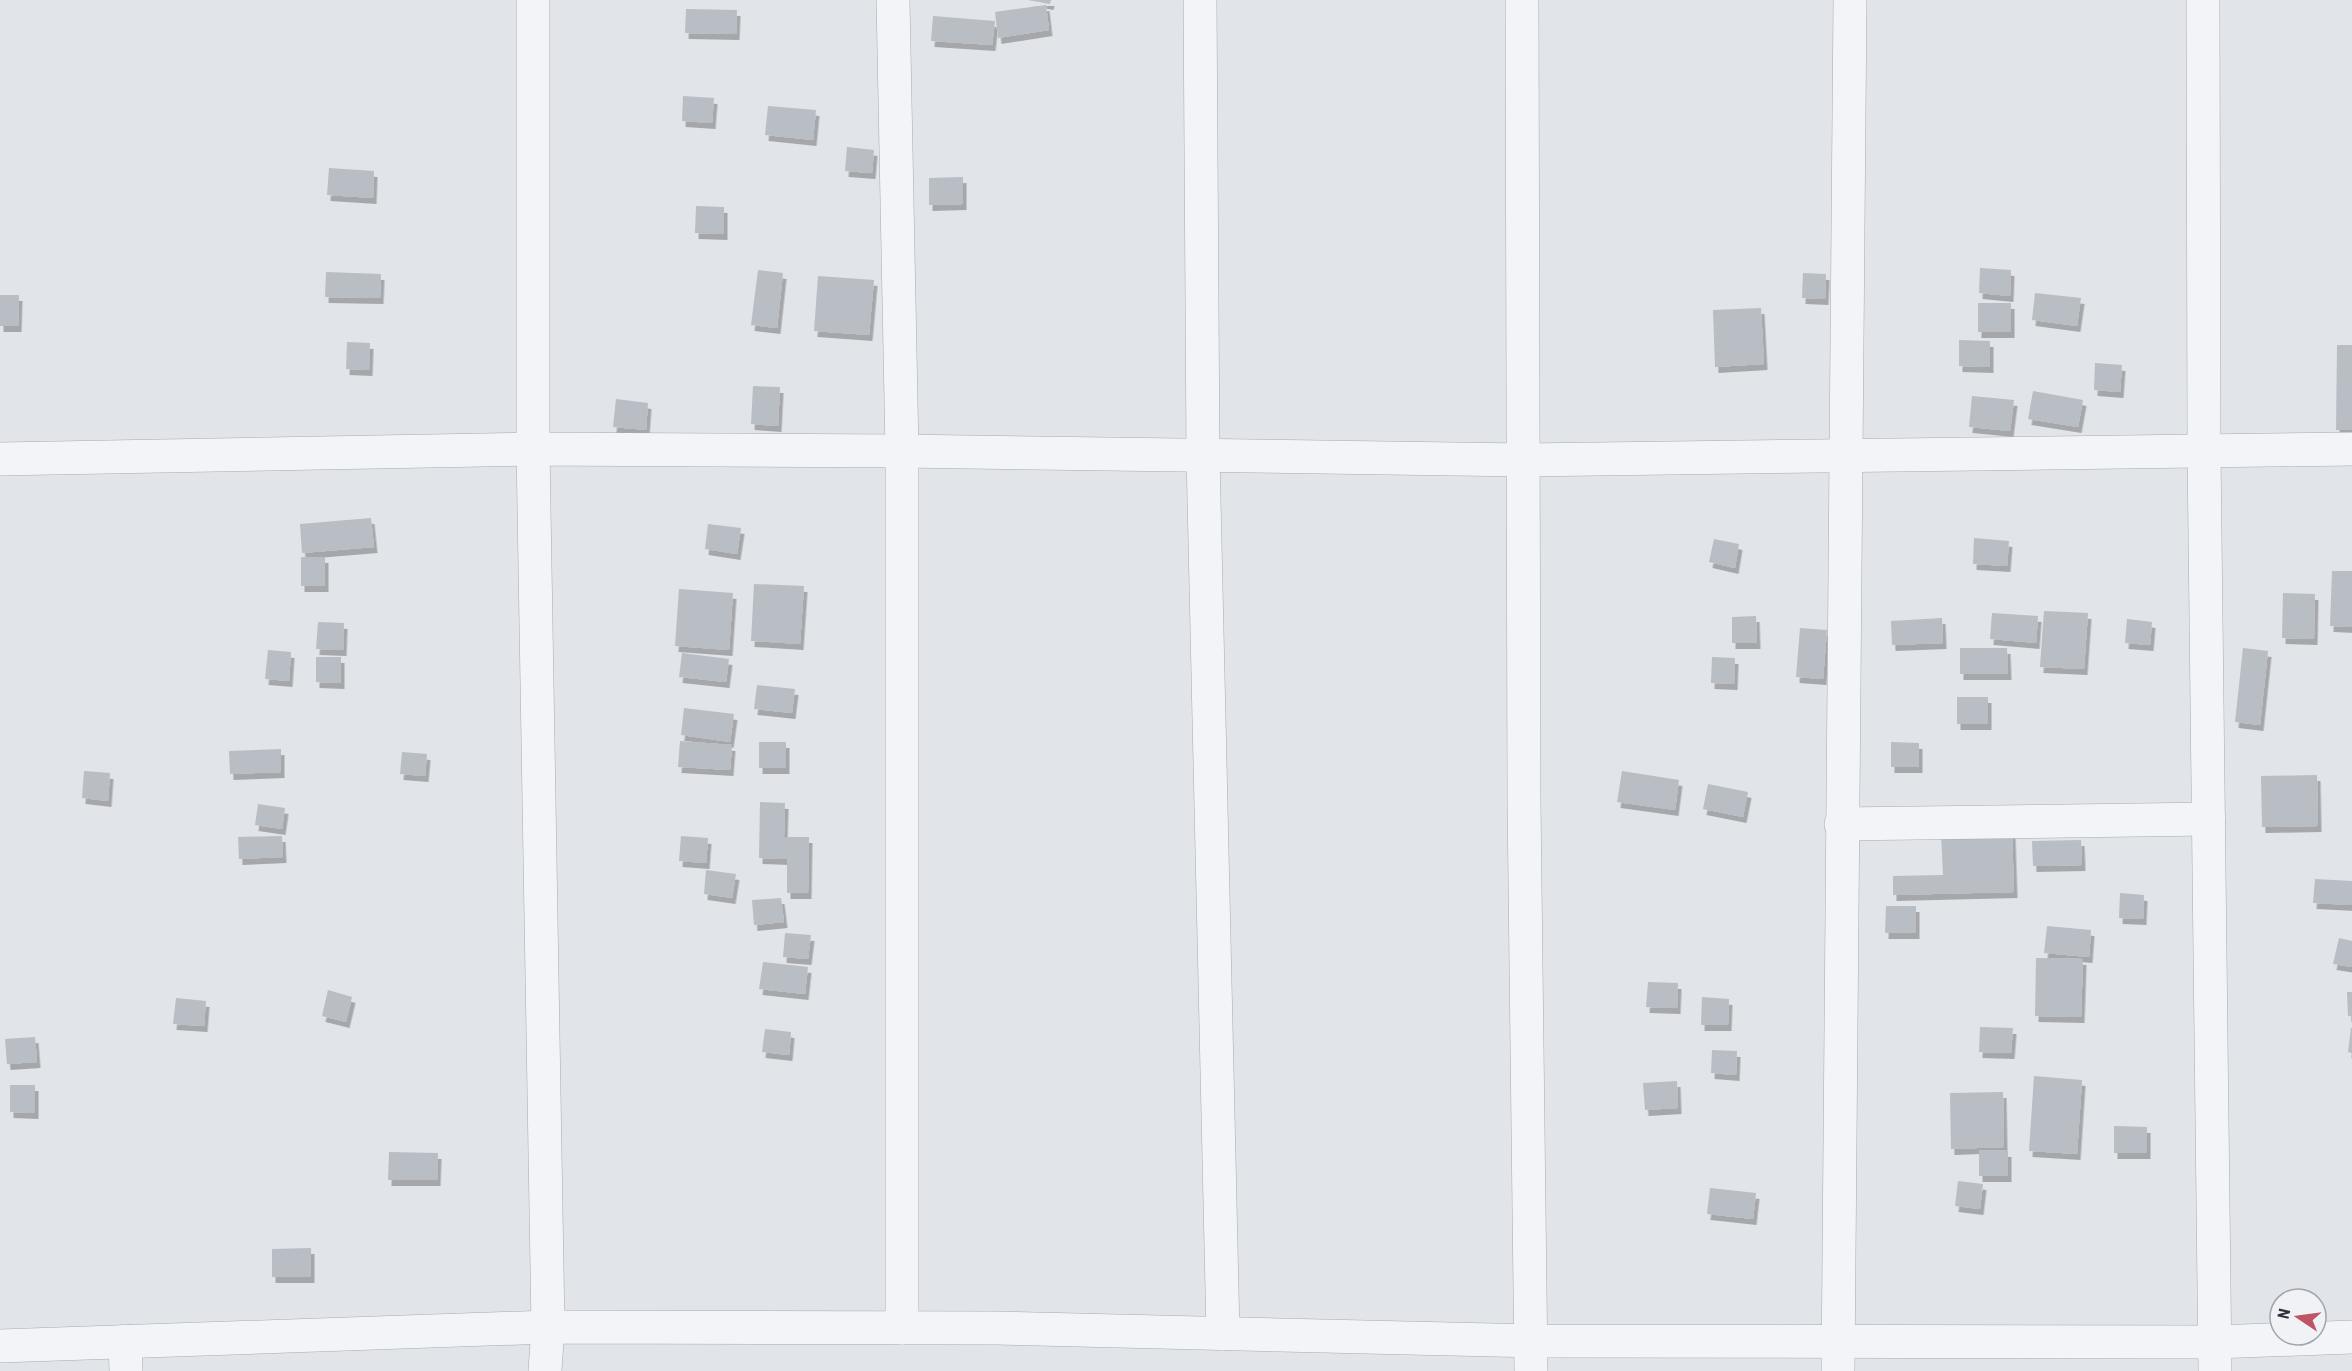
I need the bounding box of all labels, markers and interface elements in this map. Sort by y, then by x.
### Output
north arrow [2268,1287,2328,1347]
text: N [2274,1307,2294,1321]

